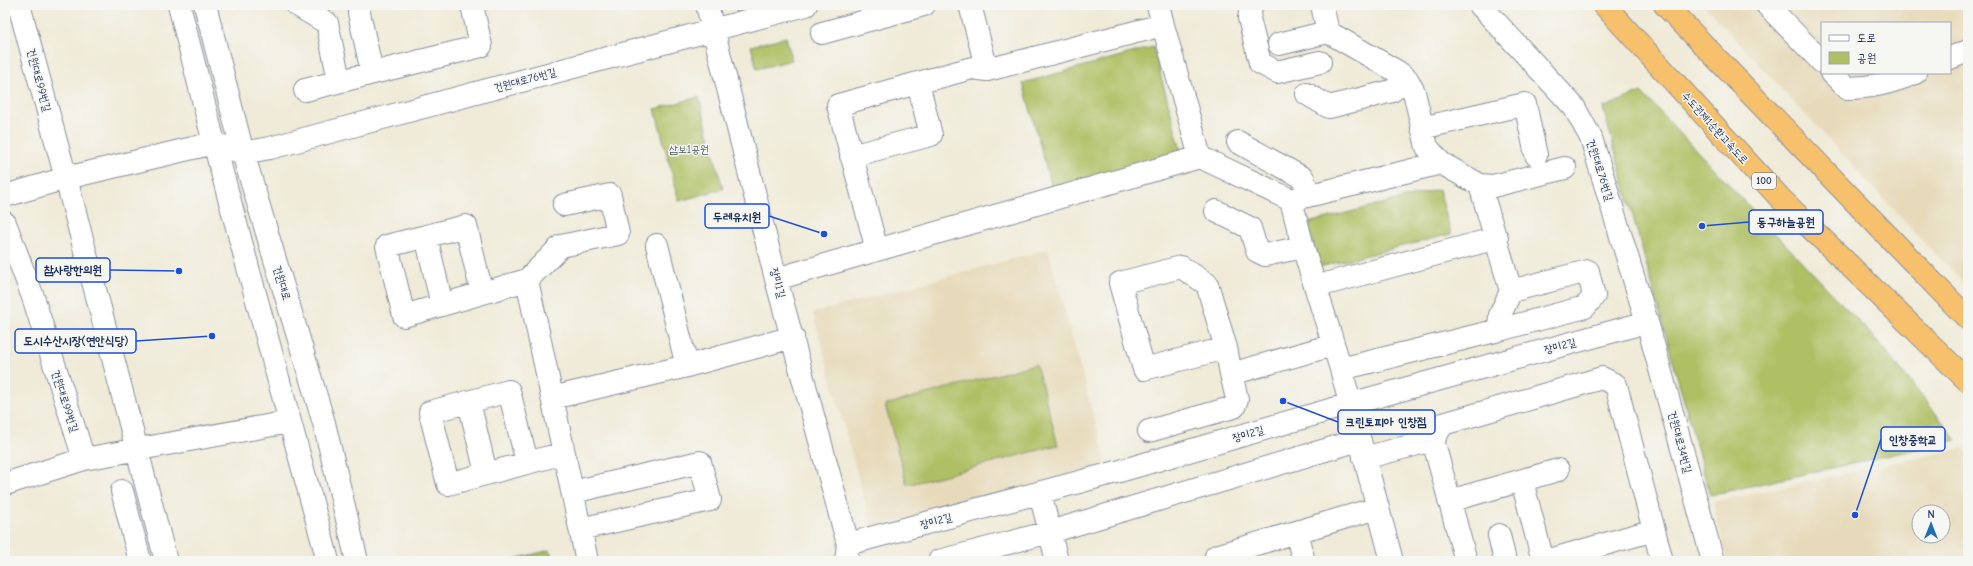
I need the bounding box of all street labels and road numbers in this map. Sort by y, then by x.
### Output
street label: 건원대로99번길 [24,47,54,113]
street label: 건원대로76번길 [492,65,558,95]
street label: 수도권제1순환고속도로 [1679,89,1751,167]
street label: 건원대로76번길 [1584,137,1616,203]
road number: 100 [1752,173,1776,189]
street label: 건원대로 [271,264,293,302]
street label: 장미1길 [768,266,788,300]
street label: 장미2길 [1543,336,1577,356]
street label: 건원대로99번길 [49,368,81,434]
street label: 건원대로34번길 [1665,409,1695,475]
street label: 장미2길 [1231,423,1265,445]
street label: 장미2길 [919,511,953,531]

